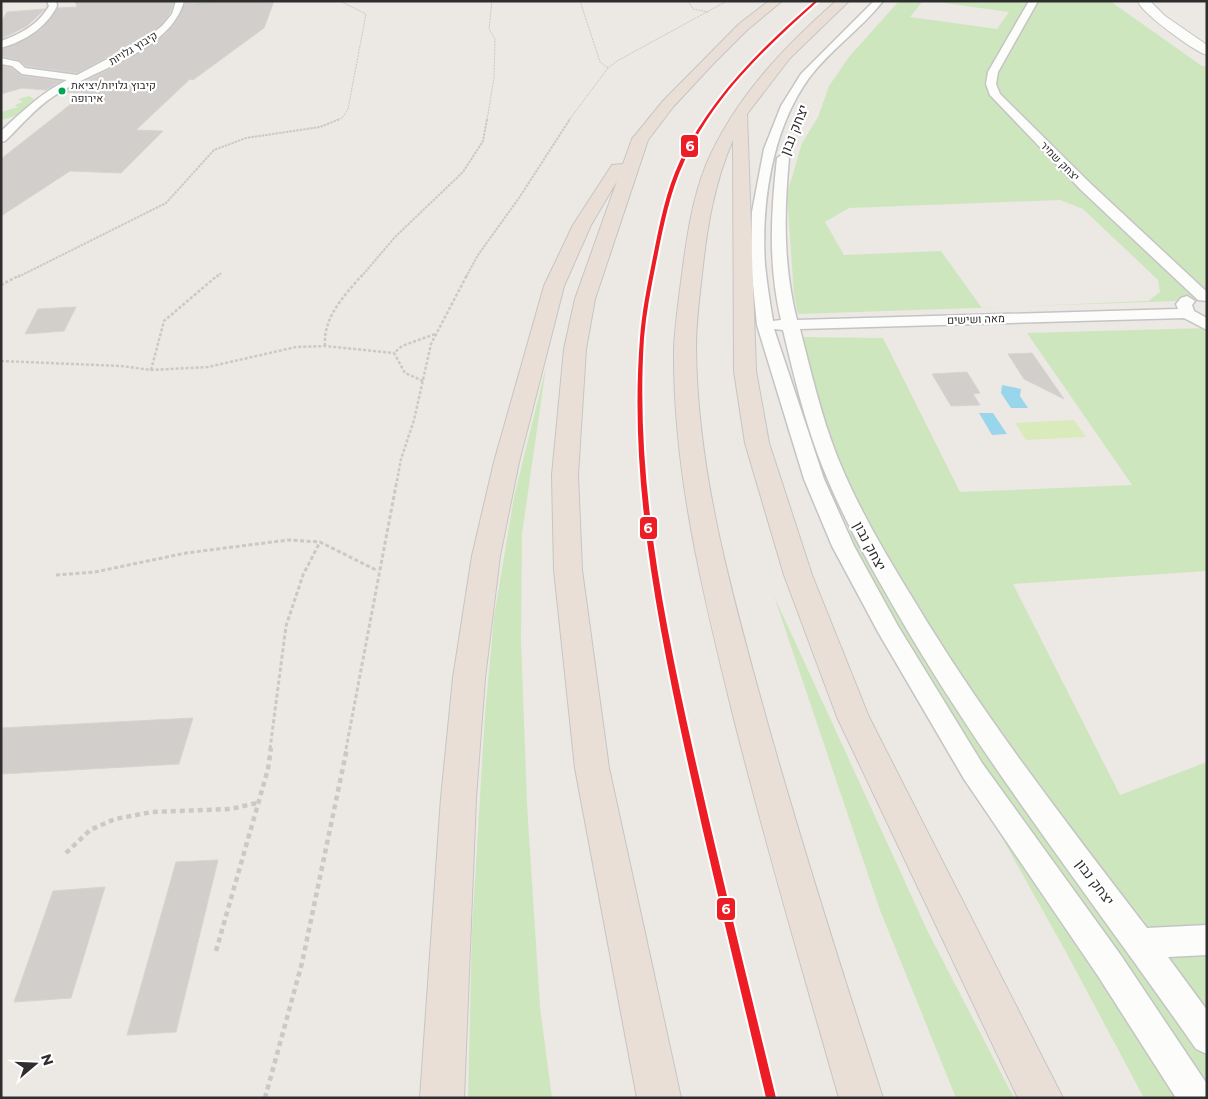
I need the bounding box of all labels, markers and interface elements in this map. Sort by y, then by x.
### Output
street label: קיבוץ גלויות [106,28,160,68]
place label: קיבוץ גלויות/יציאת אירופה [71,78,156,105]
marker: קיבוץ גלויות/יציאת אירופה [57,86,67,96]
street label: יצחק נבון [776,102,812,158]
line badge: 6 [680,134,699,158]
text: 6 [686,137,695,155]
street label: יצחק שמיר [1037,138,1083,184]
street label: מאה ושישים [947,311,1005,327]
line badge: 6 [639,516,658,540]
street label: יצחק נבון [850,518,890,574]
text: 6 [644,519,653,537]
street label: יצחק נבון [1072,855,1118,909]
line badge: 6 [716,897,736,921]
text: 6 [722,900,731,918]
north arrow [10,1039,60,1089]
text: N [37,1051,58,1068]

